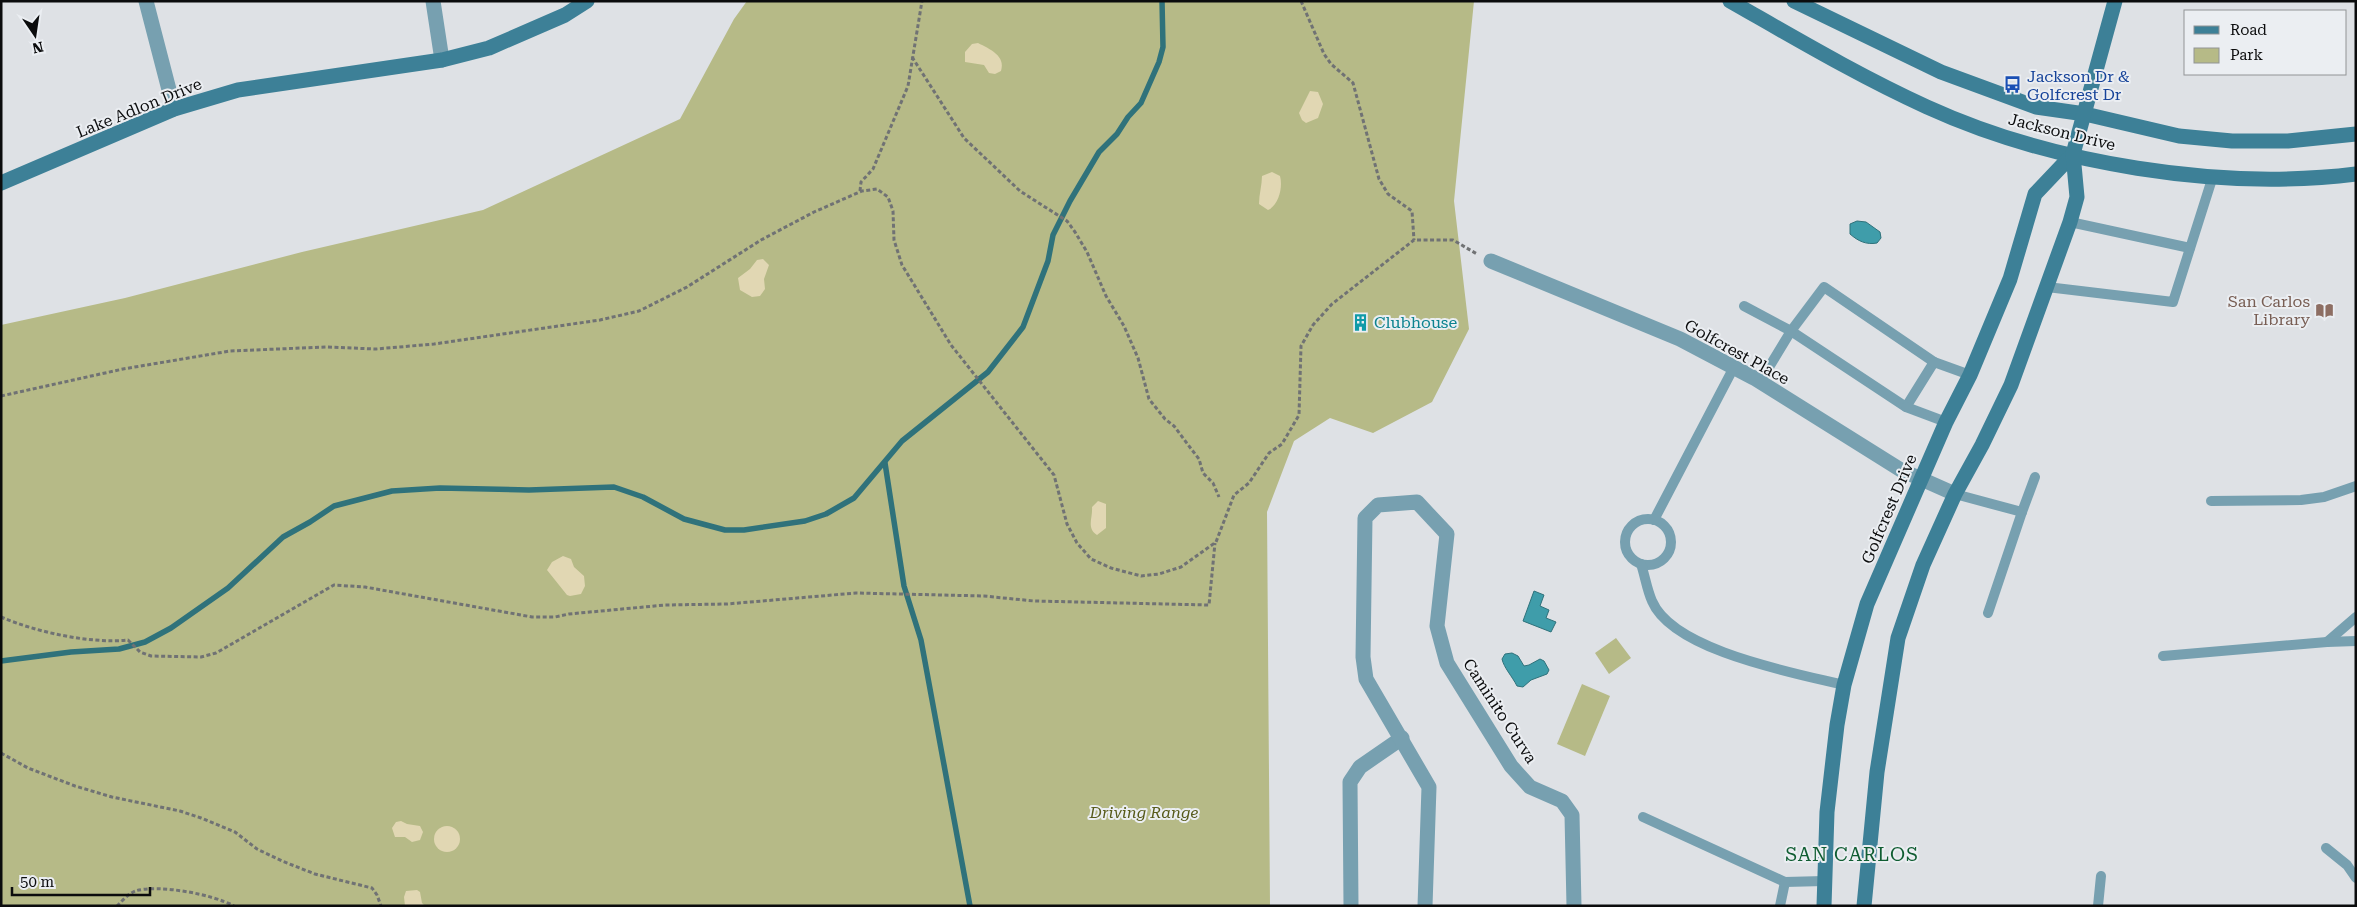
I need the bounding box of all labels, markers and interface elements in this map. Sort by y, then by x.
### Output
north arrow [10,10,60,60]
legend [2184,10,2347,75]
text: Road [2230,21,2267,39]
text: N [31,39,45,57]
text: Park [2230,46,2264,64]
place label: Jackson Dr & Golfcrest Dr [2027,67,2130,104]
street label: Lake Adlon Drive [74,74,205,142]
bus stop icon: Jackson Dr & Golfcrest Dr [2003,75,2023,95]
street label: Jackson Drive [2007,110,2118,155]
place label: San Carlos Library [2228,292,2311,329]
library icon: San Carlos Library [2314,300,2334,320]
building icon: Clubhouse [1350,312,1370,332]
place label: Clubhouse [1374,313,1457,332]
street label: Golfcrest Place [1681,315,1793,389]
street label: Golfcrest Drive [1857,451,1921,567]
street label: Caminito Curva [1459,655,1541,767]
park label: Driving Range [1089,803,1198,822]
district label: SAN CARLOS [1785,843,1919,866]
scale bar [12,864,150,896]
text: 50 m [20,873,55,891]

